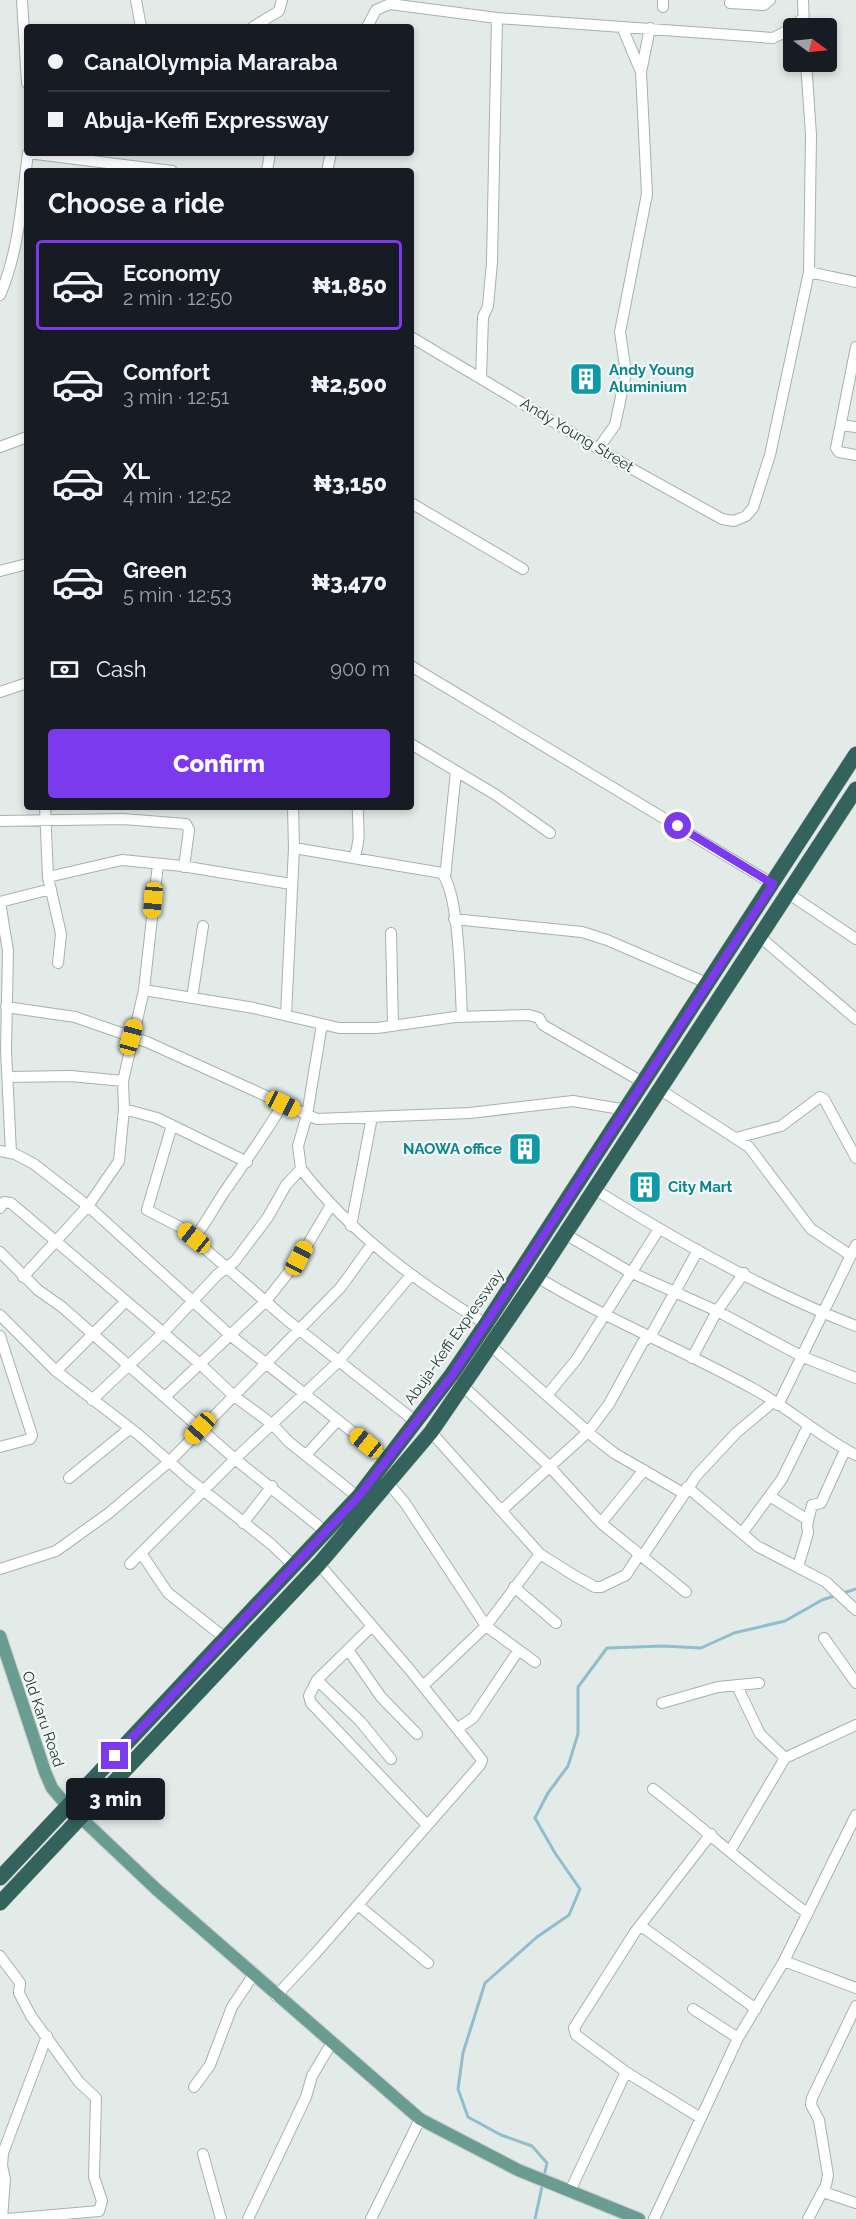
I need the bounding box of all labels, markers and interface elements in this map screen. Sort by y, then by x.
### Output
north arrow [783,18,837,72]
map controls [783,18,837,72]
text: CanalOlympia Mararaba [84,49,338,75]
text: Abuja-Keffi Expressway [84,107,329,133]
text: Choose a ride [48,188,224,219]
icon: car [51,258,105,312]
text: Economy [123,260,221,286]
text: ₦1,850 [312,272,387,298]
text: 2 min · 12:50 [123,286,233,310]
icon: car [51,357,105,411]
text: Comfort [123,359,210,385]
building icon: Andy Young Aluminium [568,361,604,397]
place label: Andy Young Aluminium [609,361,694,396]
text: ₦2,500 [311,371,387,397]
text: 3 min · 12:51 [123,385,229,409]
street label: Andy Young Street [517,394,637,476]
icon: car [51,456,105,510]
text: XL [123,458,150,484]
text: ₦3,150 [313,470,387,496]
text: 4 min · 12:52 [123,484,231,508]
icon: car [51,555,105,609]
text: Green [123,557,187,583]
text: ₦3,470 [311,569,387,595]
text: 5 min · 12:53 [123,583,232,607]
icon: cash [48,653,81,686]
text: Cash [96,656,147,682]
text: 900 m [330,657,390,681]
button: Confirm [48,729,390,798]
route start [664,812,691,839]
car [142,881,164,919]
car [118,1017,144,1057]
car [263,1088,303,1120]
building icon: NAOWA office [507,1131,543,1167]
place label: NAOWA office [403,1140,502,1158]
building icon: City Mart [627,1169,663,1205]
place label: City Mart [668,1178,733,1196]
car [174,1220,214,1256]
car [283,1238,315,1278]
street label: Abuja-Keffi Expressway [400,1266,508,1408]
car [181,1409,219,1447]
car [346,1425,386,1461]
street label: Old Karu Road [18,1669,68,1769]
route end [101,1742,128,1769]
callout: 3 min [66,1777,164,1819]
text: 3 min [89,1787,142,1811]

